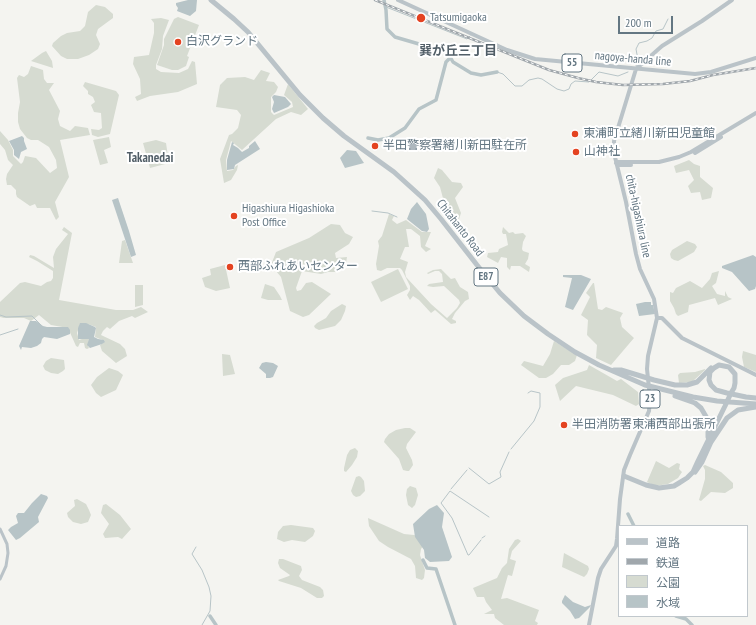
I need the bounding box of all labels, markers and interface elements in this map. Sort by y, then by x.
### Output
scale bar [620,8,675,34]
place label: Tatsumigaoka [430,11,487,25]
marker: Tatsumigaoka [415,12,427,24]
text: 200 m [625,15,652,30]
place label: 白沢グランド [186,35,258,49]
marker: 白沢グランド [173,37,183,47]
district label: 巽が丘三丁目 [419,43,497,59]
street label: nagoya-handa line [594,48,672,70]
road number: 55 [562,54,582,72]
place label: 東浦町立緒川新田児童館 [583,127,715,141]
marker: 東浦町立緒川新田児童館 [570,129,580,139]
place label: 半田警察署緒川新田駐在所 [383,139,527,153]
marker: 半田警察署緒川新田駐在所 [370,141,380,151]
place label: 山神社 [584,145,620,159]
marker: 山神社 [571,147,581,157]
district label: Takanedai [127,150,173,166]
street label: chita-higashiura line [622,173,654,259]
street label: Chitahanto Road [433,197,487,259]
place label: Higashiura Higashioka Post Office [242,202,334,230]
marker: Higashiura Higashioka Post Office [229,211,239,221]
place label: 西部ふれあいセンター [238,260,358,274]
marker: 西部ふれあいセンター [225,262,235,272]
road number: E87 [474,268,498,286]
road number: 23 [640,390,660,408]
place label: 半田消防署東浦西部出張所 [572,418,716,432]
marker: 半田消防署東浦西部出張所 [559,420,569,430]
legend [618,525,748,617]
text: 道路 [656,535,680,550]
text: 鉄道 [656,555,680,570]
text: 公園 [656,575,680,590]
text: 水域 [656,595,680,610]

